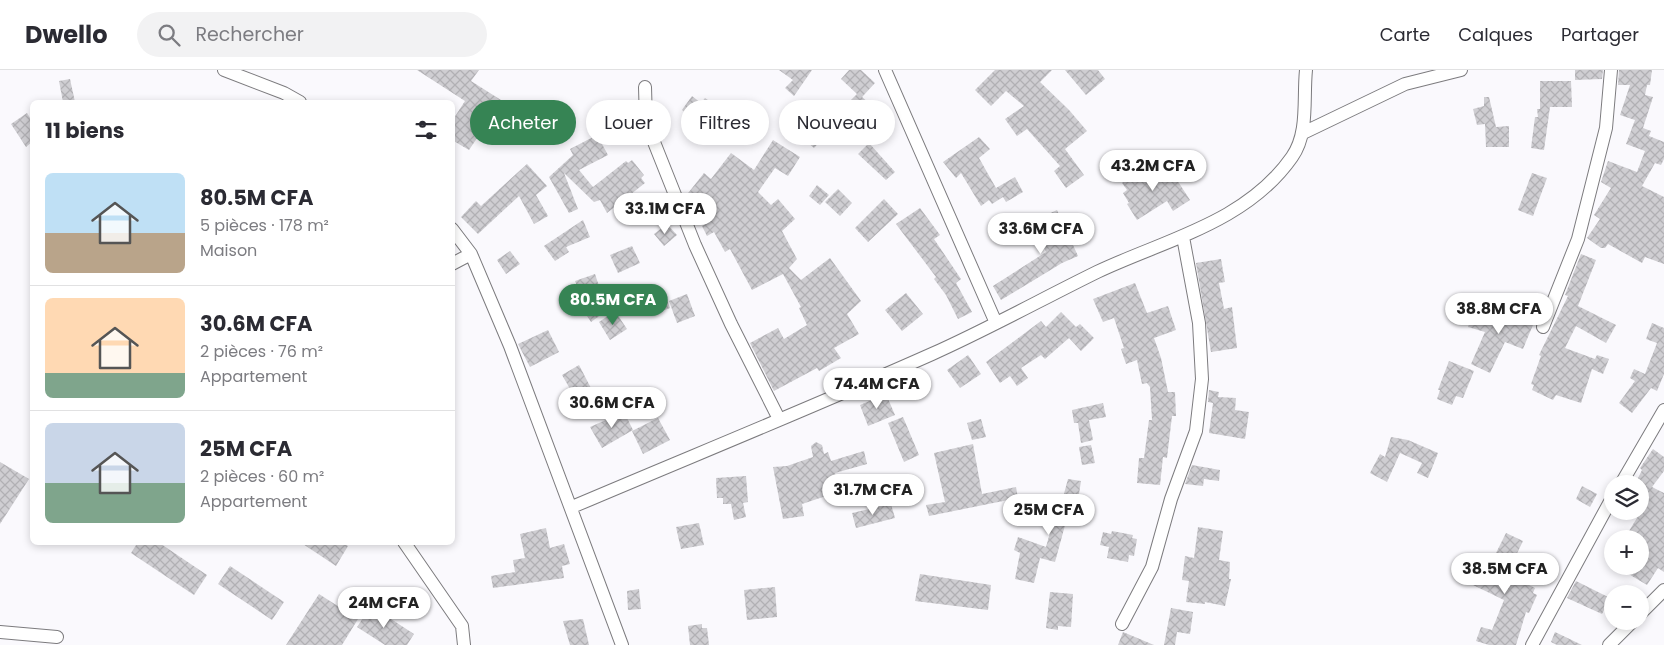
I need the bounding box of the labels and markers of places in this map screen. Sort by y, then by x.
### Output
pin: 43.2M CFA [1096,150,1210,192]
pin: 33.1M CFA [608,192,722,235]
pin: 33.6M CFA [984,212,1098,255]
pin: 80.5M CFA [556,284,670,326]
pin: 38.8M CFA [1442,292,1556,335]
pin: 74.4M CFA [820,368,934,410]
pin: 30.6M CFA [555,386,669,429]
pin: 31.7M CFA [816,474,930,516]
pin: 25M CFA [1003,494,1095,536]
pin: 38.5M CFA [1448,552,1562,595]
pin: 24M CFA [338,586,430,629]

